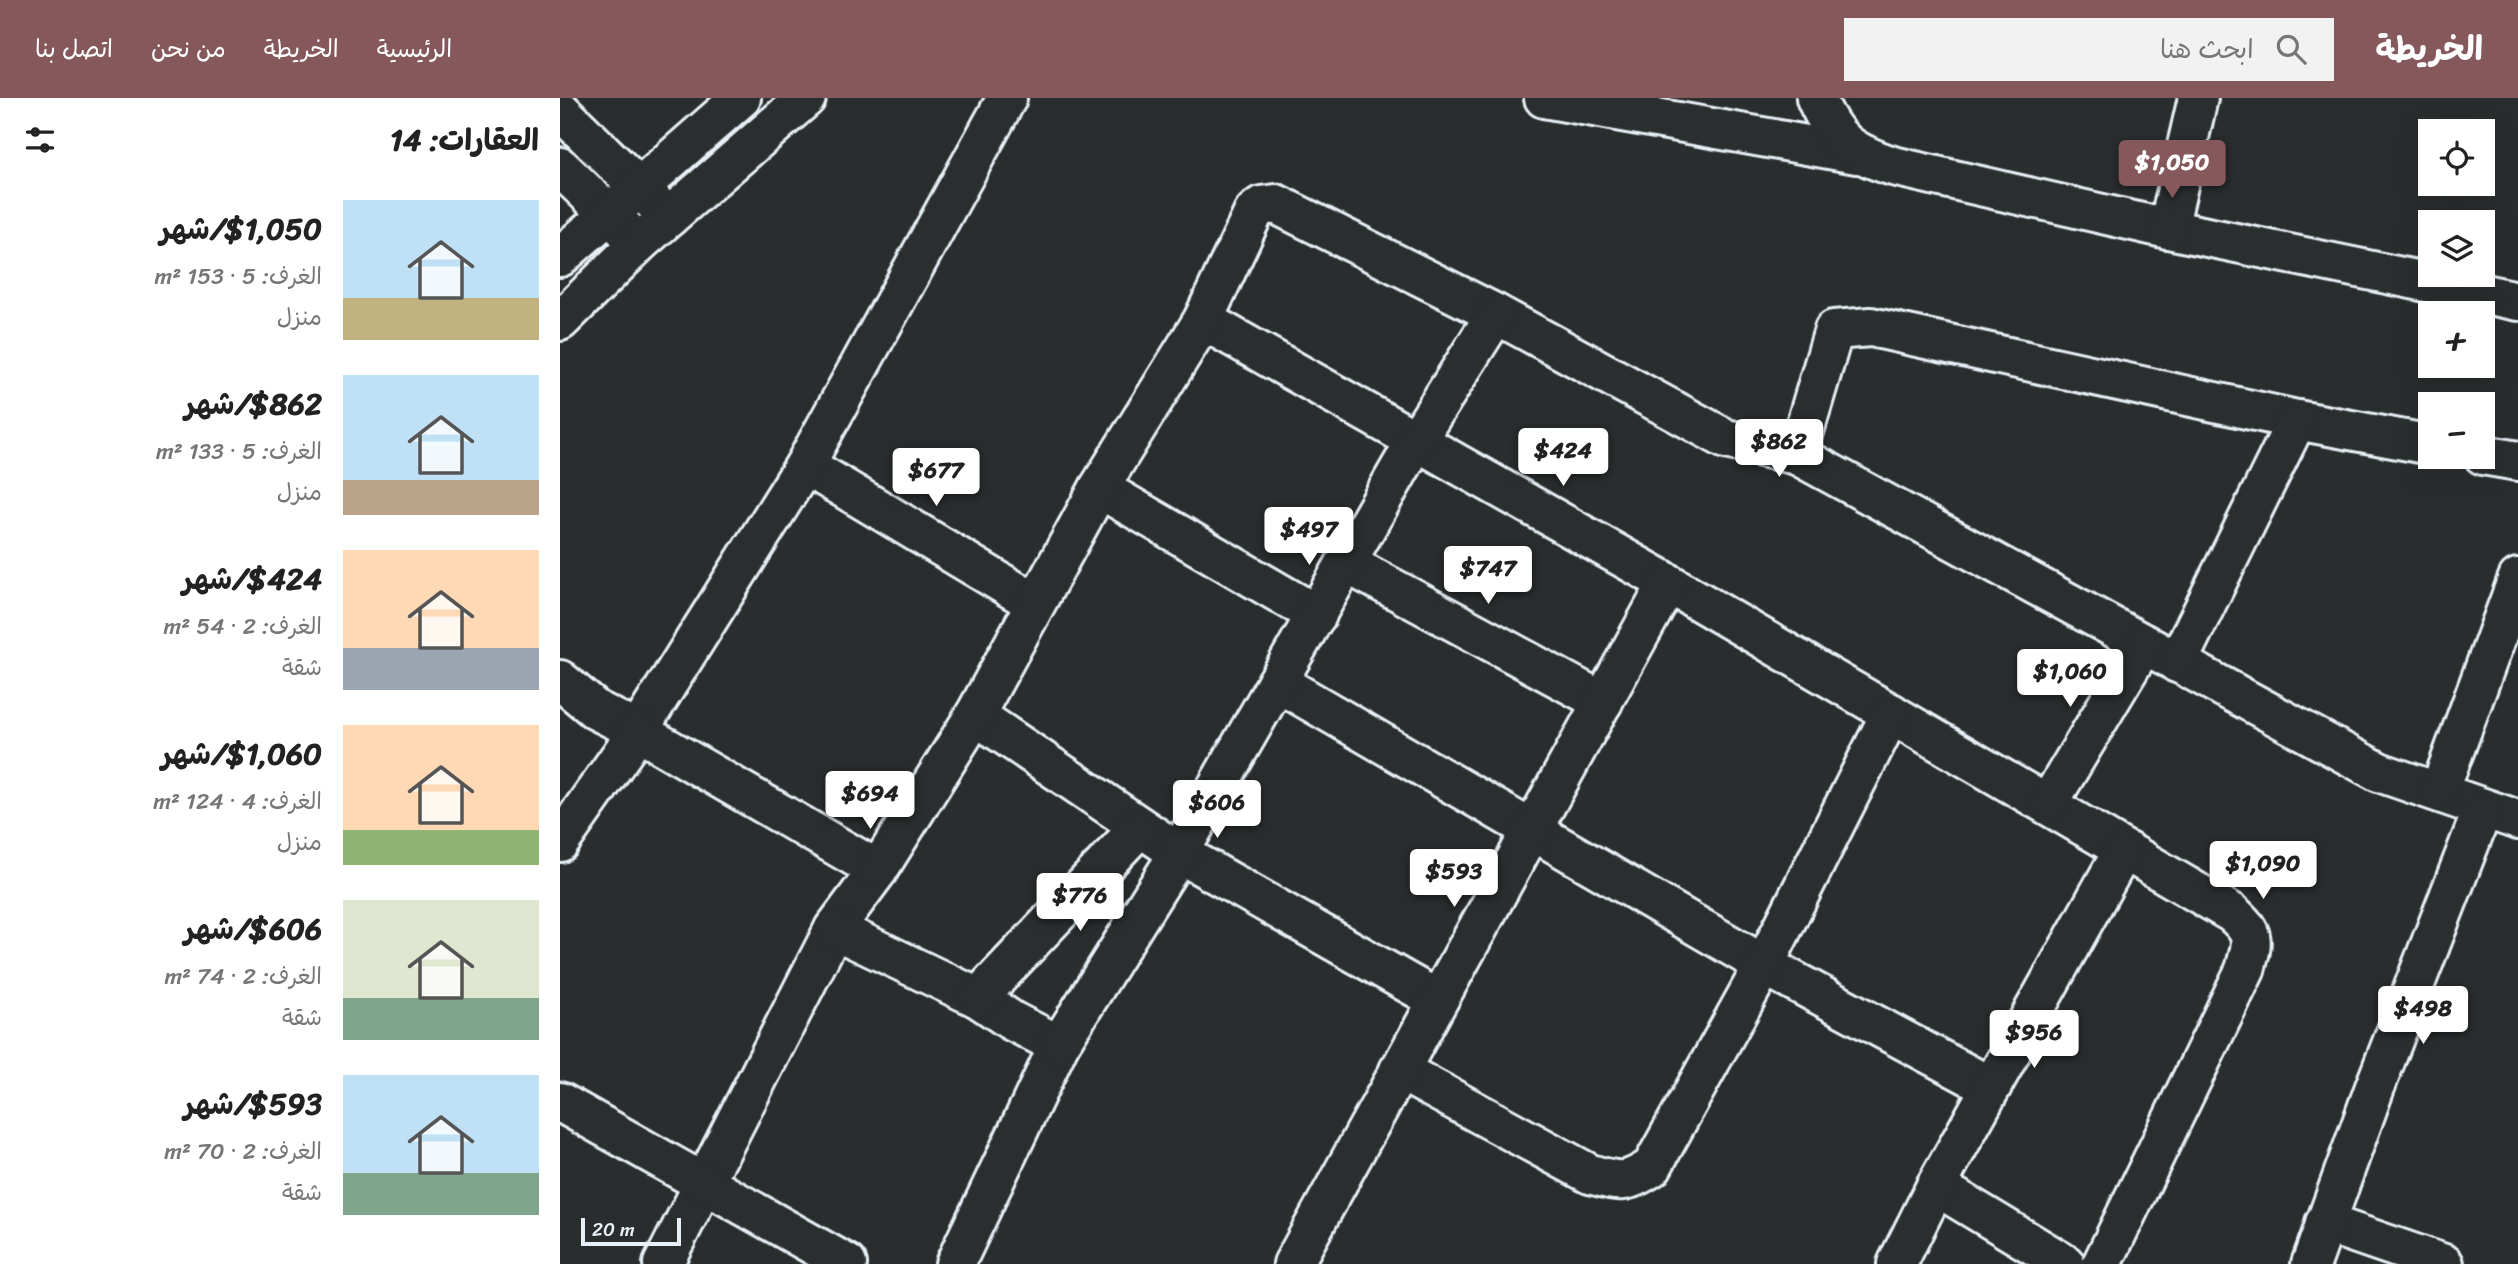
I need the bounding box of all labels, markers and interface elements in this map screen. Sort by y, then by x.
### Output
search box [1844,18,2334,81]
text: الخريطة [2376,20,2483,78]
text: ابحث هنا [2160,26,2254,72]
text: اتصل بنا [35,28,113,70]
text: من نحن [151,28,226,70]
text: الخريطة [264,28,339,70]
text: الرئيسية [377,28,452,70]
icon: search [2272,30,2310,68]
text: العقارات: 14 [390,113,539,167]
map controls [2418,119,2495,469]
button: locate [2418,119,2495,196]
icon: filters [21,121,59,159]
pin: $1,050 [2115,140,2229,200]
text: $1,050 [2135,142,2209,183]
text: $1,050/شهر [160,202,322,256]
button: layers [2418,210,2495,287]
icon: home [399,228,483,312]
text: الغرف: 5 · 153 m² [155,256,322,297]
text: منزل [277,297,322,338]
button: + [2418,301,2495,378]
text: $862/شهر [185,377,322,431]
button: − [2418,392,2495,469]
icon: home [399,403,483,487]
pin: $862 [1738,420,1820,479]
text: $862 [1751,421,1807,462]
pin: $424 [1522,428,1604,488]
text: $424 [1534,430,1592,471]
text: الغرف: 5 · 133 m² [156,431,322,472]
pin: $677 [895,448,977,508]
text: $677 [909,450,963,491]
text: منزل [277,472,322,513]
pin: $497 [1268,508,1350,567]
text: $497 [1280,509,1338,550]
pin: $747 [1447,546,1529,606]
text: $747 [1460,548,1516,589]
text: $424/شهر [182,552,322,606]
icon: home [399,578,483,662]
text: الغرف: 2 · 54 m² [164,606,322,647]
text: شقة [282,647,322,688]
pin: $1,060 [2013,650,2127,709]
text: $1,060 [2033,651,2107,692]
text: $1,060/شهر [161,727,322,781]
icon: home [399,753,483,837]
pin: $694 [829,772,911,831]
text: $694 [841,773,899,814]
pin: $606 [1176,780,1258,840]
text: الغرف: 4 · 124 m² [153,781,322,822]
text: $606 [1189,782,1245,823]
text: منزل [277,822,322,863]
pin: $1,090 [2206,842,2320,901]
text: $1,090 [2226,843,2300,884]
pin: $593 [1413,850,1495,909]
text: $593 [1426,851,1482,892]
pin: $776 [1039,874,1121,933]
text: $776 [1053,875,1107,916]
text: $606/شهر [184,902,322,956]
icon: home [399,928,483,1012]
text: الغرف: 2 · 74 m² [164,956,322,997]
pin: $498 [2382,986,2464,1046]
text: $498 [2394,988,2452,1029]
text: شقة [282,997,322,1038]
pin: $956 [1993,1010,2075,1070]
text: $956 [2006,1012,2062,1053]
text: $593/شهر [184,1077,322,1131]
icon: home [399,1103,483,1187]
text: الغرف: 2 · 70 m² [164,1131,322,1172]
text: شقة [282,1172,322,1213]
text: 20 m [592,1213,635,1246]
scale bar [581,1215,681,1247]

